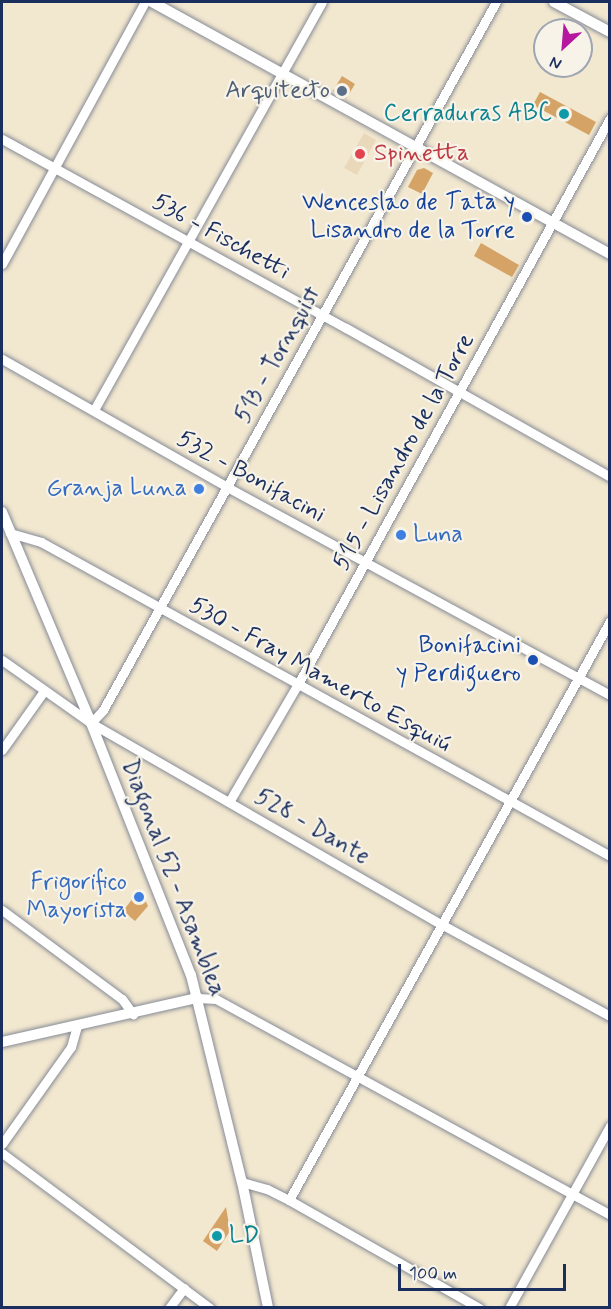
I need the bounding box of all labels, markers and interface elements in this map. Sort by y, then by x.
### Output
north arrow [533,18,593,78]
text: N [546,51,565,75]
place label: Arquitecto [225,77,330,105]
marker: Arquitecto [335,84,349,98]
place label: Cerraduras ABC [383,100,552,128]
marker: Cerraduras ABC [557,107,571,121]
place label: Spinetta [374,140,469,168]
marker: Spinetta [351,145,369,163]
street label: 536 - Fischetti [147,187,295,287]
place label: Wenceslao de Tata y Lisandro de la Torre [309,189,515,245]
marker: Wenceslao de Tata y Lisandro de la Torre [520,210,534,224]
street label: 513 - Tornquist [229,282,327,428]
street label: 515 - Lisandro de la Torre [327,328,481,576]
street label: 532 - Bonifacini [172,424,330,530]
place label: Granja Luna [54,475,187,503]
marker: Granja Luna [192,482,206,496]
place label: Luna [413,521,463,549]
marker: Luna [394,528,408,542]
street label: 530 - Fray Mamerto Esquiú [188,593,452,757]
place label: Bonifacini y Perdiguero [397,632,521,688]
marker: Bonifacini y Perdiguero [526,653,540,667]
street label: Diagonal 52 - Asamblea [114,755,232,1001]
street label: 528 - Dante [249,783,375,871]
place label: Frigorifico Mayorista [26,869,127,925]
marker: Frigorifico Mayorista [132,890,146,904]
place label: LD [229,1222,259,1250]
marker: LD [210,1229,224,1243]
scale bar [401,1252,569,1290]
text: 100 m [409,1262,457,1286]

